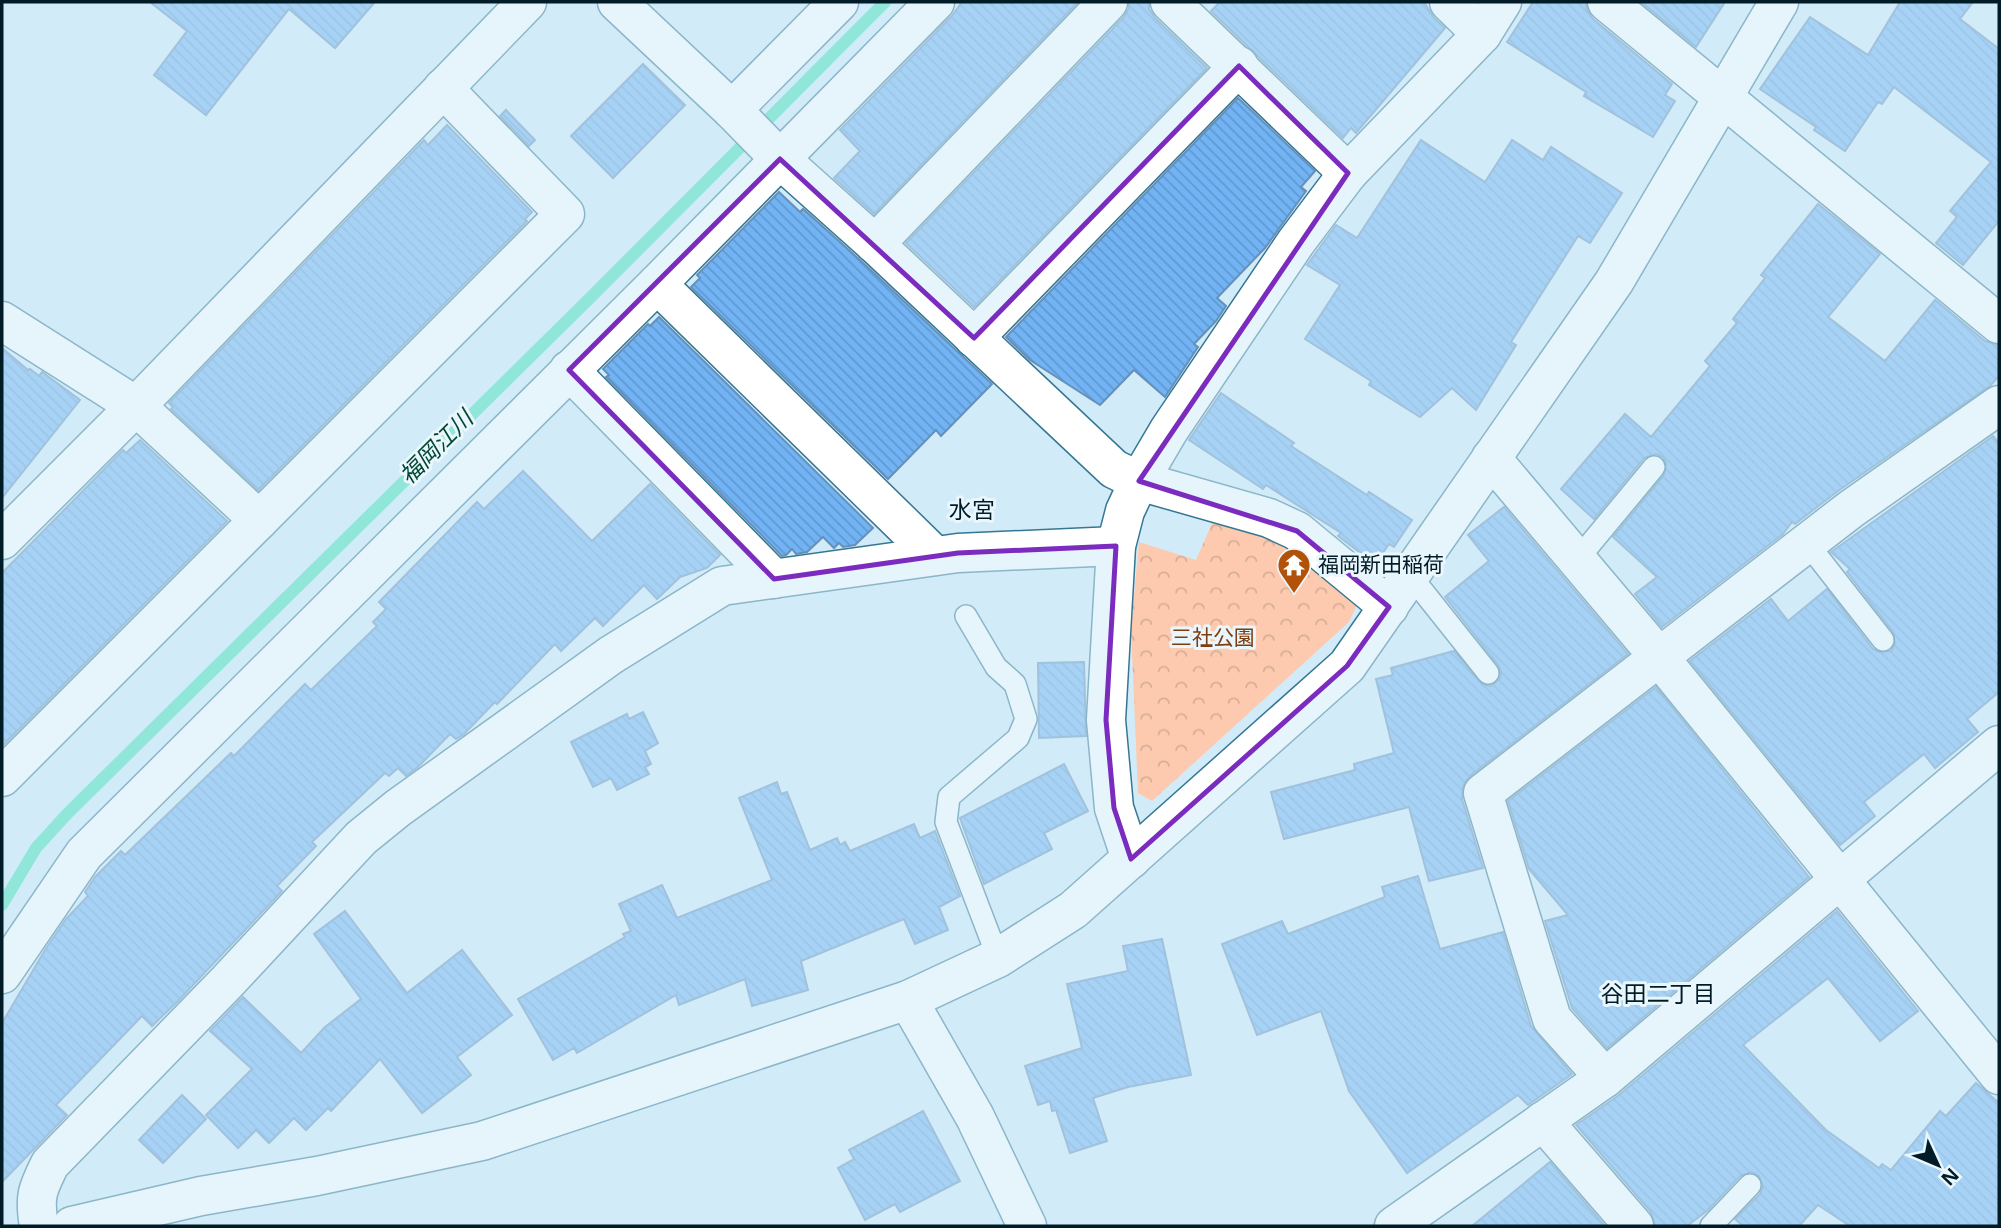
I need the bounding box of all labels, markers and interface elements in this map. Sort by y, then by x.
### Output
water label: 福岡江川 [391,400,481,490]
district label: 水宮 [949,493,995,525]
temple icon: 福岡新田稲荷 [1275,546,1313,595]
place label: 福岡新田稲荷 [1318,550,1444,578]
park label: 三社公園 [1171,623,1255,651]
district label: 谷田二丁目 [1601,977,1716,1009]
north arrow [1903,1130,1973,1200]
text: N [1936,1162,1965,1191]

